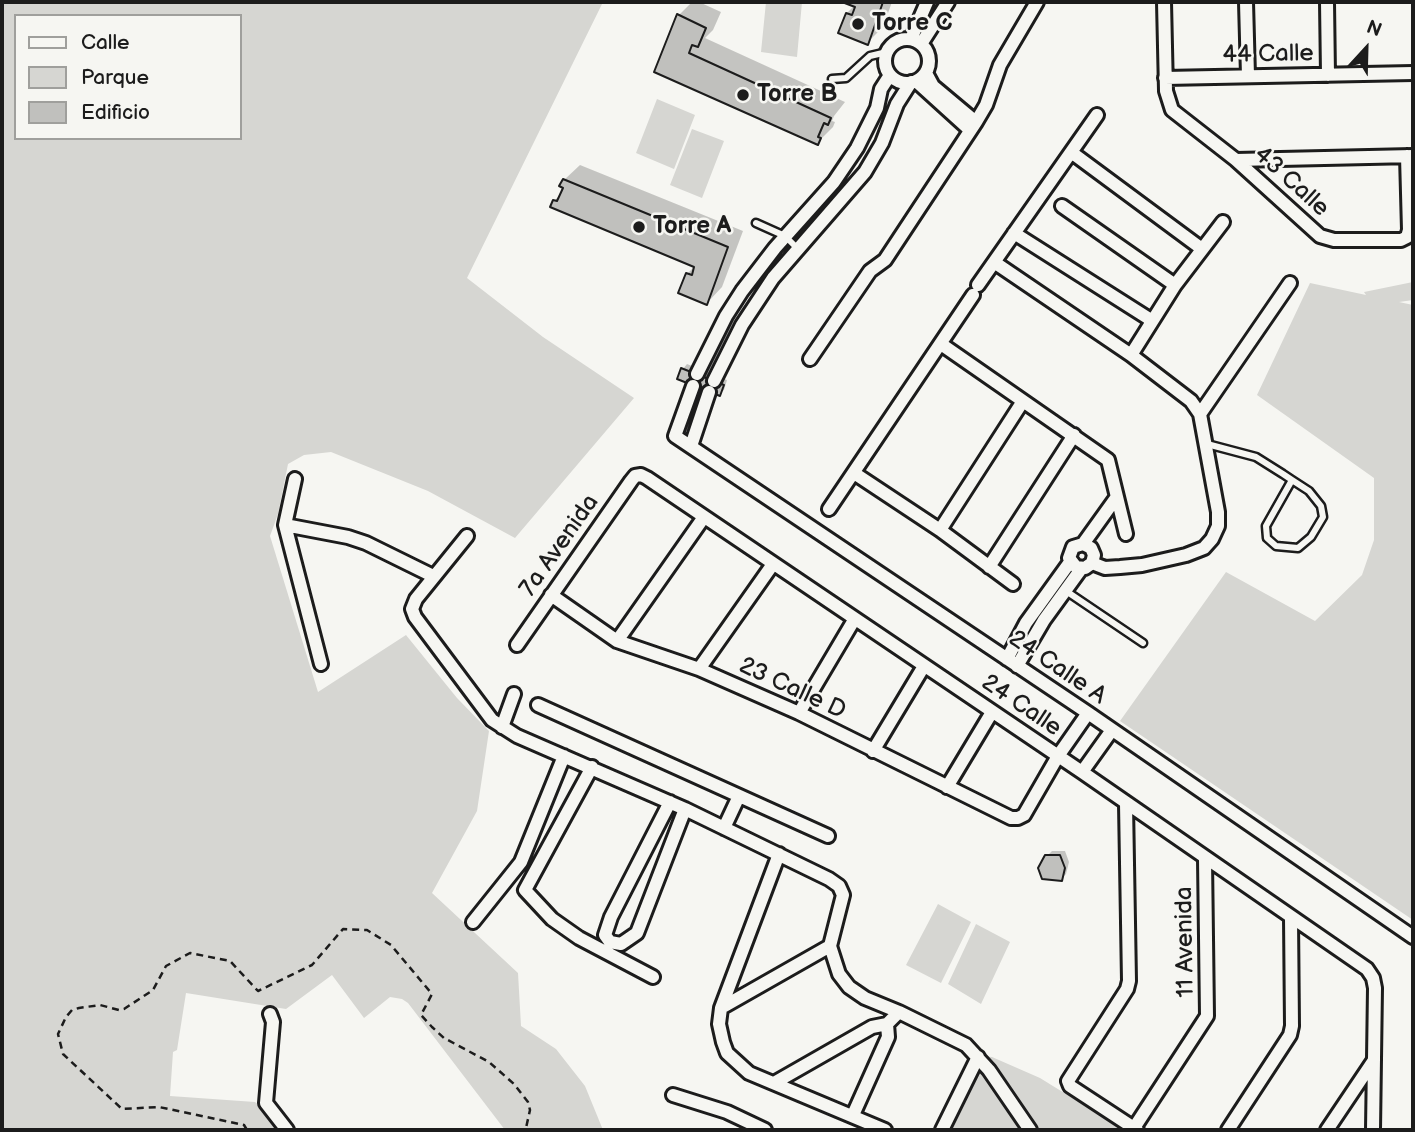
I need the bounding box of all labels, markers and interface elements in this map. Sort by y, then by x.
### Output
place label: Torre C [872,10,953,38]
legend [14,14,242,140]
north arrow [1331,14,1401,84]
marker: Torre C [850,16,866,32]
text: N [1363,16,1385,42]
text: Calle [81,30,130,55]
street label: 44 Calle [1222,40,1314,70]
text: Parque [81,65,149,90]
place label: Torre B [757,81,837,109]
marker: Torre B [735,87,751,103]
text: Edificio [81,100,150,125]
street label: 43 Calle [1247,141,1335,223]
place label: Torre A [653,213,731,241]
marker: Torre A [631,219,647,235]
street label: 7a Avenida [514,489,606,603]
street label: 24 Calle A [1003,625,1111,711]
street label: 23 Calle D [734,652,850,726]
street label: 24 Calle [976,669,1066,743]
street label: 11 Avenida [1171,886,1201,998]

